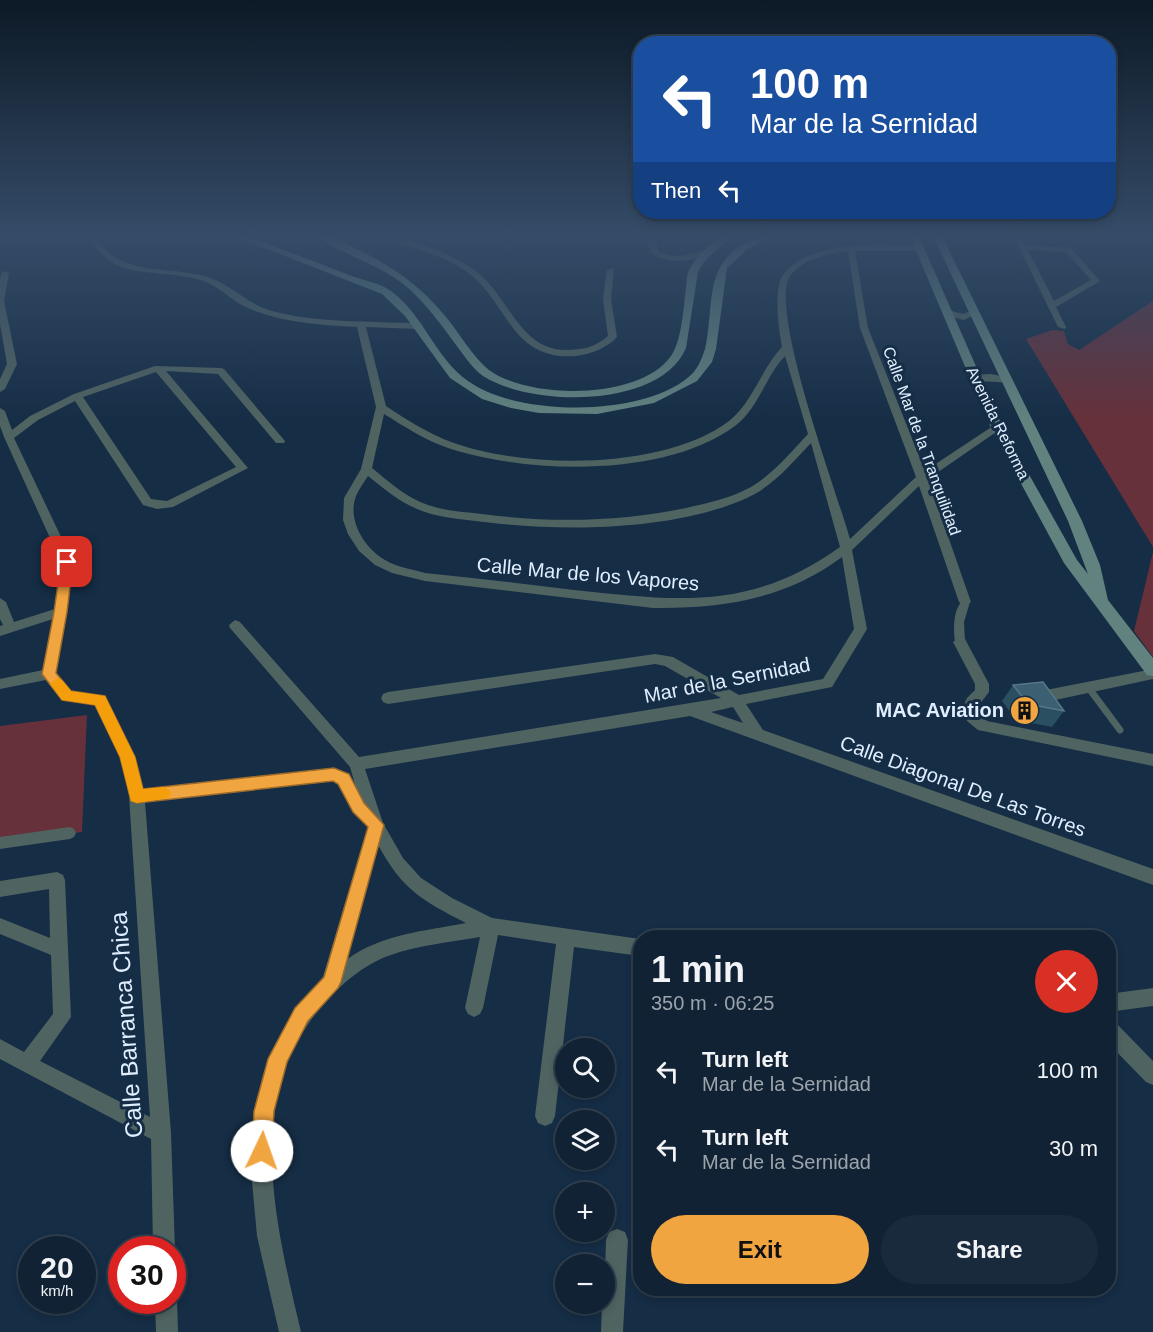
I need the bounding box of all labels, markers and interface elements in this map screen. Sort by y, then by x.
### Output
icon: left [651,60,729,138]
text: 100 m [750,60,869,107]
text: Mar de la Sernidad [750,109,978,139]
icon: left [713,174,746,207]
text: Then [651,178,701,203]
street label: Calle Mar de la Tranquilidad [880,344,964,538]
street label: Avenida Reforma [963,364,1033,482]
pin [41,536,92,587]
icon: arrive [50,545,83,578]
street label: Calle Mar de los Vapores [476,553,700,595]
street label: Mar de la Sernidad [642,653,812,707]
building icon: MAC Aviation [1009,694,1041,726]
place label: MAC Aviation [875,699,1004,721]
street label: Calle Diagonal De Las Torres [837,731,1089,841]
street label: Calle Barranca Chica [105,910,147,1139]
text: 1 min [651,949,745,990]
button: close [1035,950,1098,1013]
text: 350 m · 06:25 [651,992,774,1014]
map controls [555,1038,615,1314]
button: search [555,1038,615,1098]
text: Turn left [702,1047,788,1072]
icon: left [651,1055,684,1088]
text: 100 m [1037,1058,1098,1083]
text: Mar de la Sernidad [702,1073,871,1095]
button: layers [555,1110,615,1170]
position arrow [230,1119,294,1183]
text: Turn left [702,1125,788,1150]
icon: left [651,1133,684,1166]
text: 30 m [1049,1136,1098,1161]
text: Mar de la Sernidad [702,1151,871,1173]
button: + [555,1182,615,1242]
button: Exit [651,1215,869,1284]
button: Share [881,1215,1098,1284]
speed limit sign: 30 [108,1236,186,1314]
text: 20 [40,1251,74,1284]
button: − [555,1254,615,1314]
text: km/h [41,1282,73,1299]

